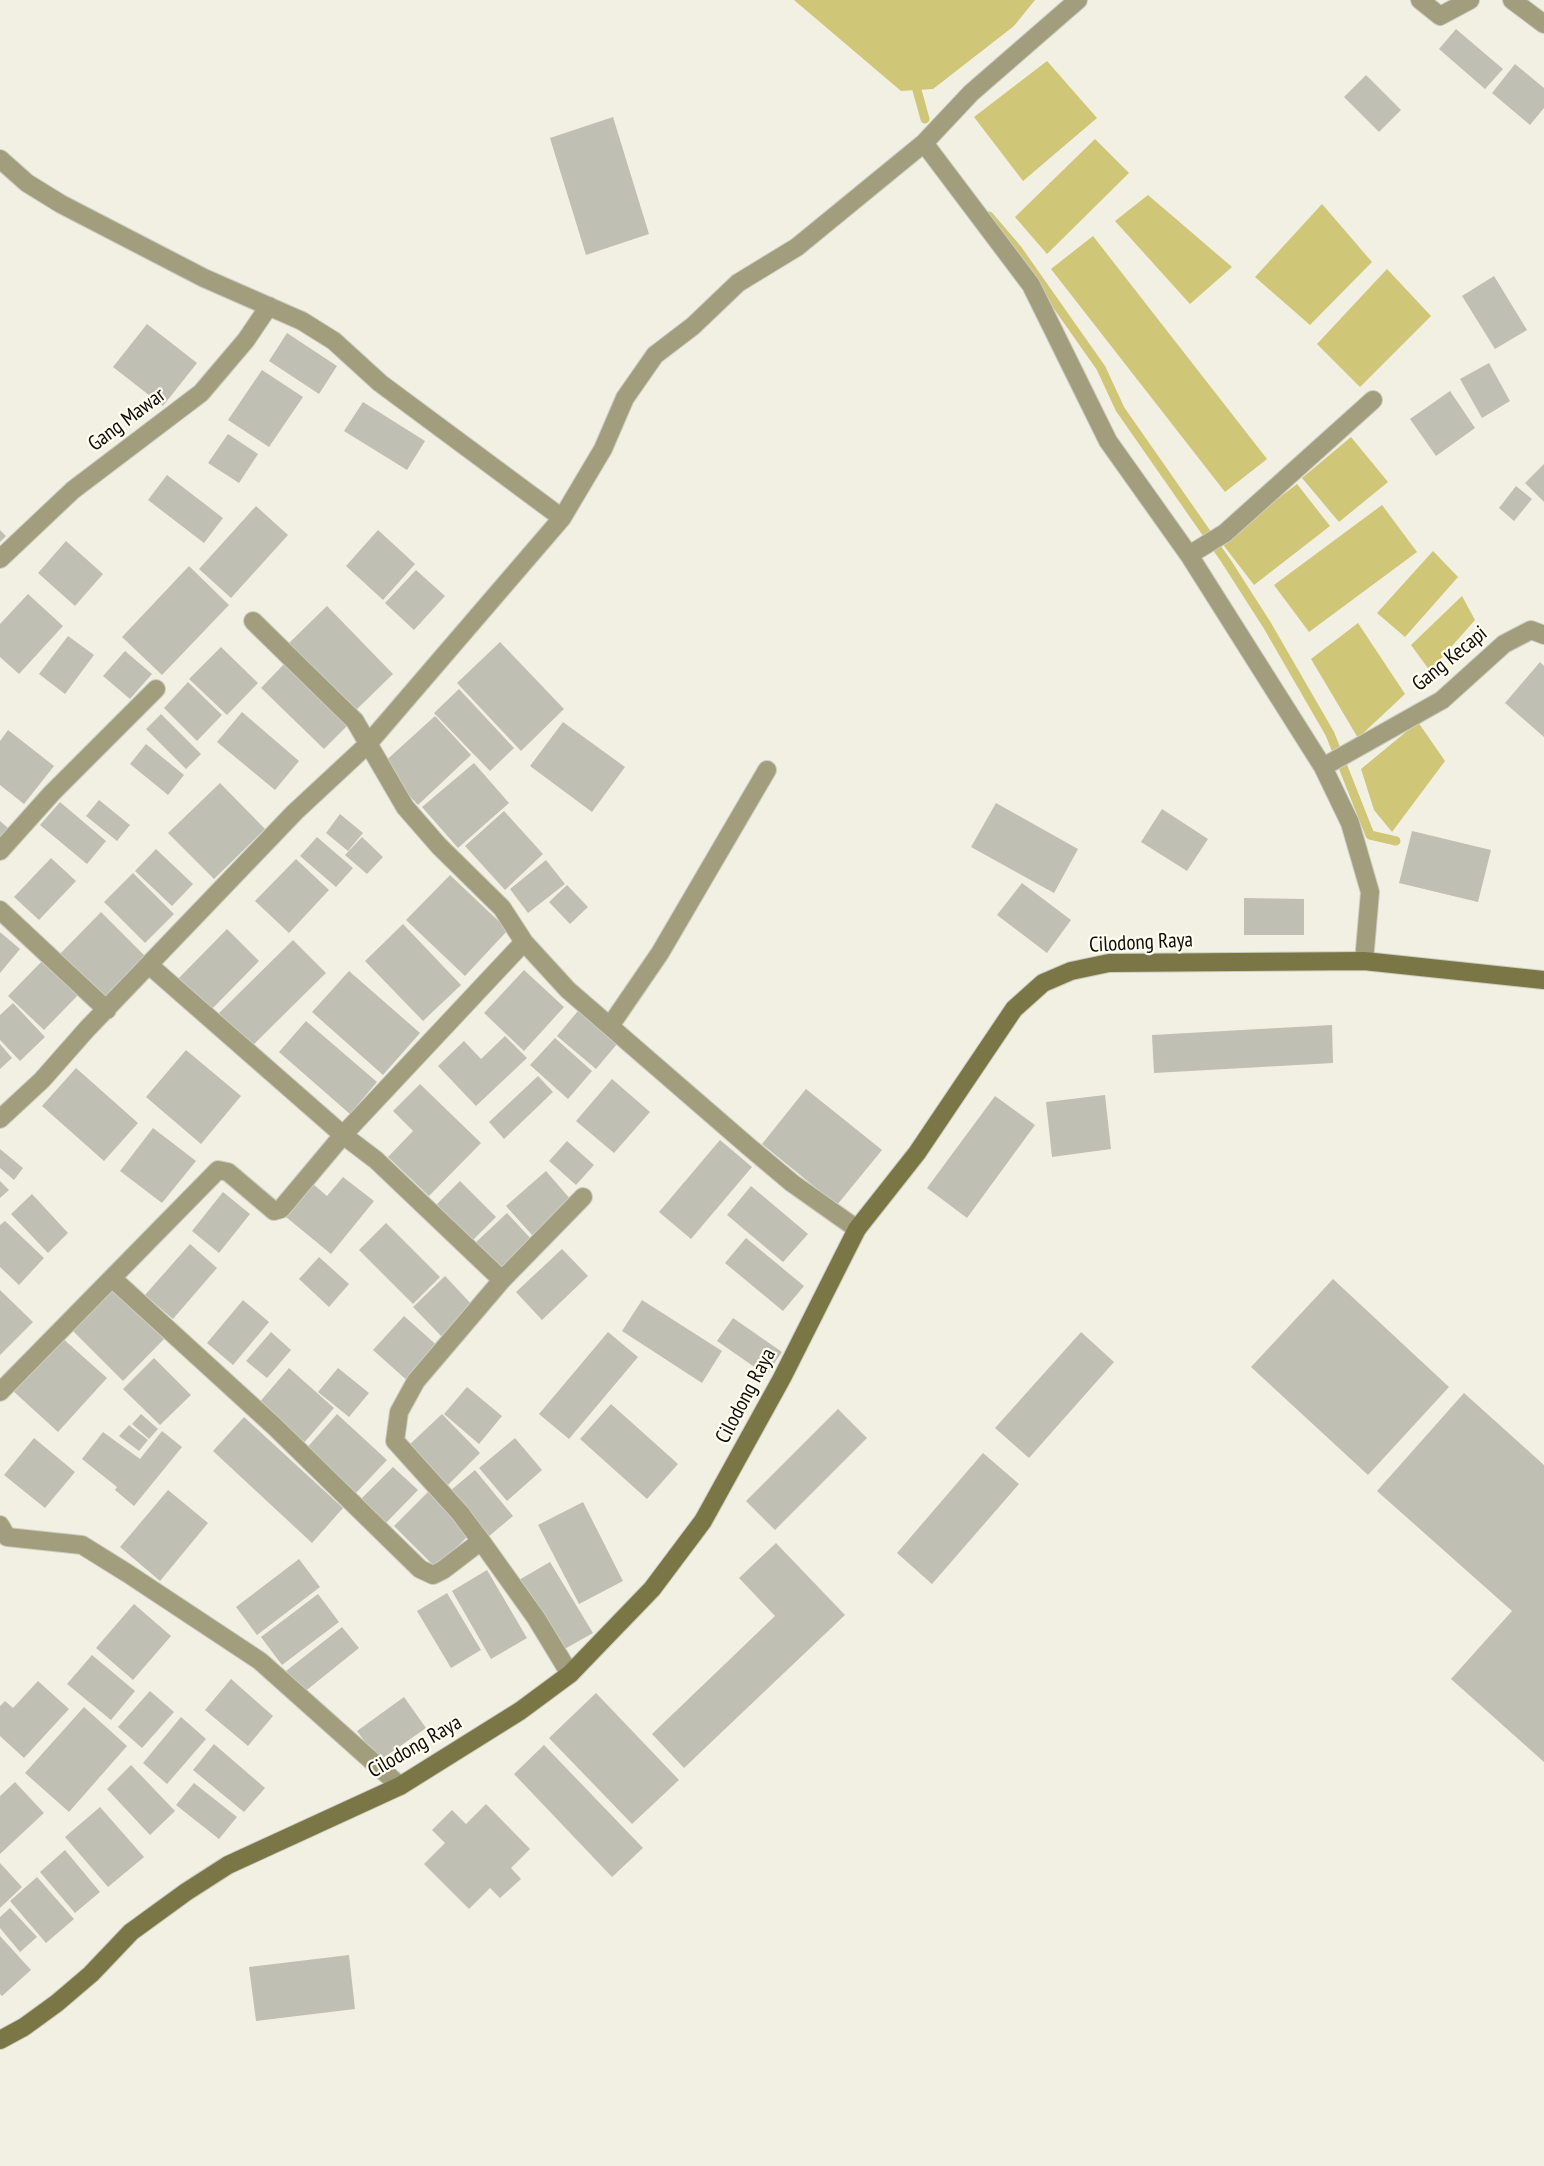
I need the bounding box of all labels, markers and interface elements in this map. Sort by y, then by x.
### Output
street label: Gang Mawar [84,383,170,457]
street label: Gang Kecapi [1407,621,1493,697]
street label: Cilodong Raya [1088,928,1194,958]
street label: Cilodong Raya [711,1344,781,1448]
street label: Cilodong Raya [364,1710,466,1784]

